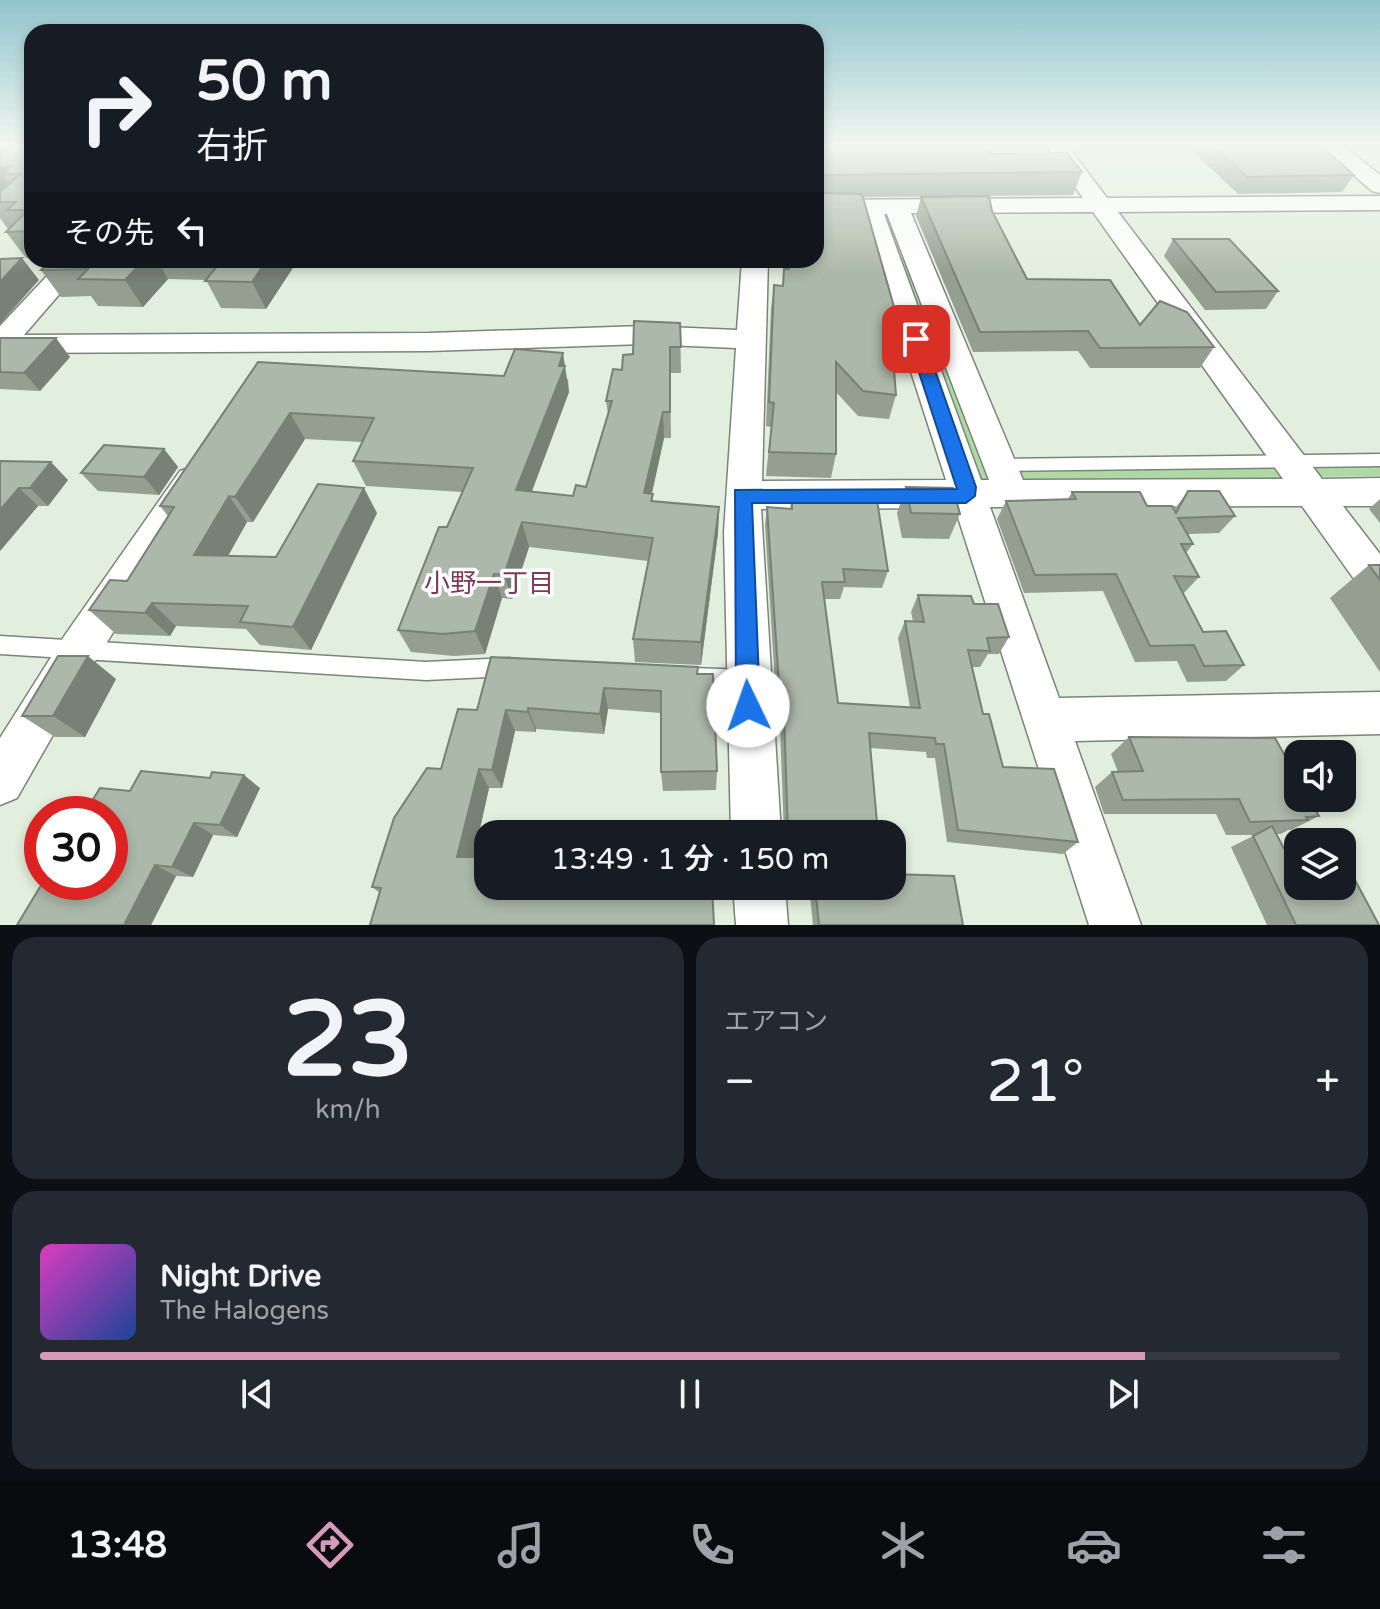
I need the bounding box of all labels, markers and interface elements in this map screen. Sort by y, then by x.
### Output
text: 50 m [196,48,332,115]
icon: right [64,56,168,160]
text: 右折 [196,125,268,168]
icon: left [170,208,214,252]
text: その先 [64,215,154,252]
pin [882,305,950,373]
icon: arrive [894,317,938,361]
district label: 小野一丁目 [424,568,554,599]
position arrow [706,664,790,748]
map controls [1284,740,1356,900]
button: sound [1284,740,1356,812]
speed limit sign: 30 [24,796,128,900]
button: layers [1284,828,1356,900]
text: 13:49 · 1 分 · 150 m [551,841,829,878]
text: 23 [283,979,413,1104]
text: エアコン [724,1006,828,1037]
text: 21° [986,1046,1084,1118]
text: − [724,1056,755,1109]
text: + [1315,1056,1340,1109]
text: km/h [315,1094,381,1125]
text: Night Drive [160,1258,321,1295]
text: The Halogens [160,1295,329,1326]
icon: previous [235,1372,279,1416]
icon: pause [668,1372,712,1416]
icon: next [1101,1372,1145,1416]
icon: directions [302,1517,358,1573]
icon: music [493,1517,549,1573]
icon: phone [684,1517,740,1573]
icon: climate [875,1517,931,1573]
icon: car [1066,1517,1122,1573]
icon: filters [1256,1517,1312,1573]
text: 13:48 [67,1524,167,1567]

